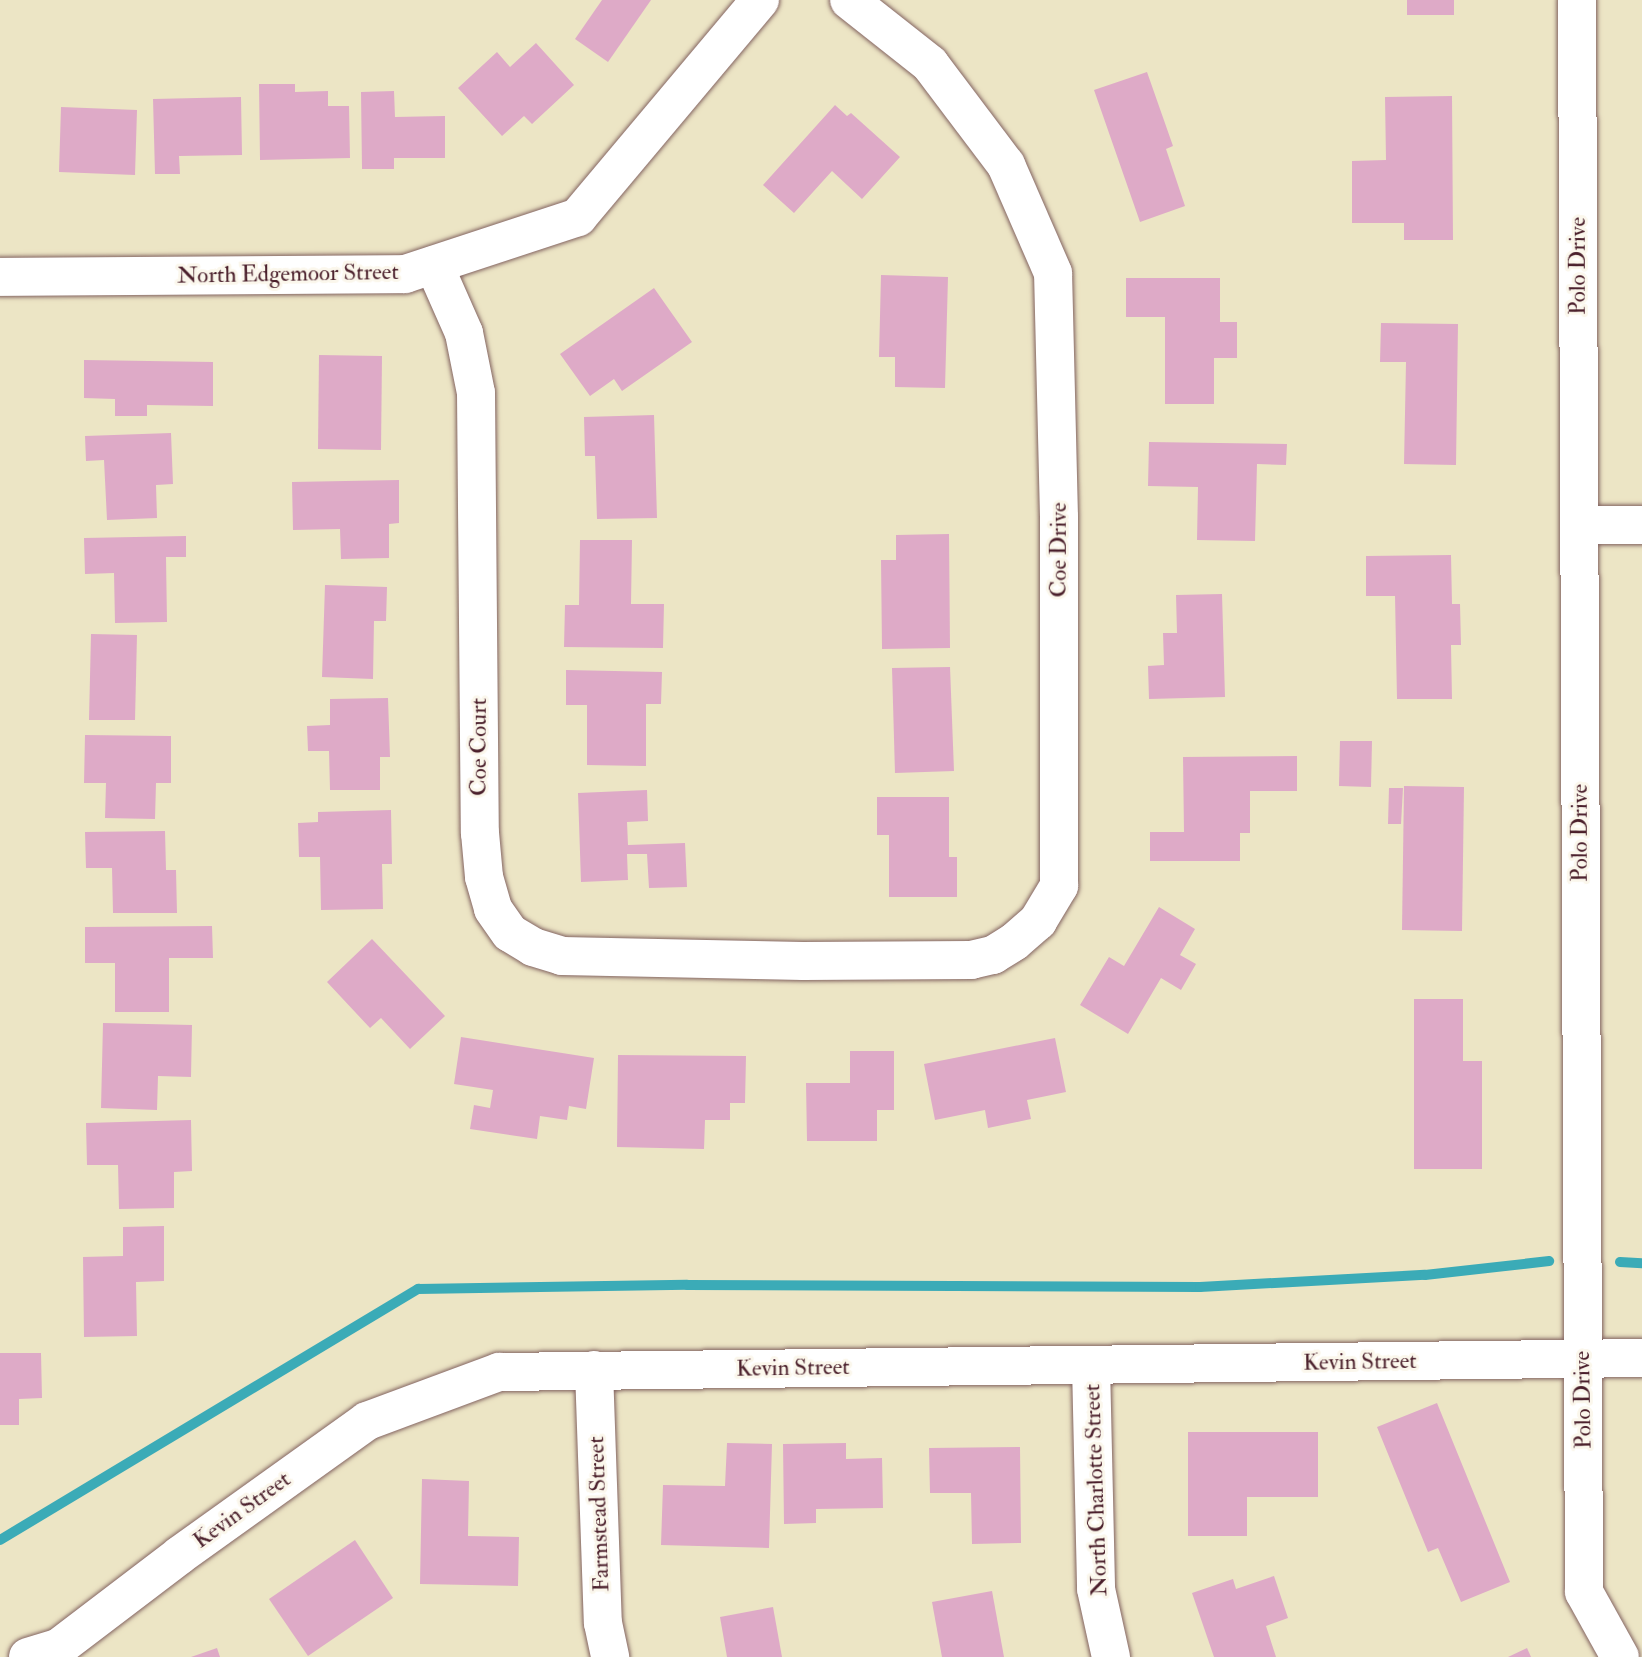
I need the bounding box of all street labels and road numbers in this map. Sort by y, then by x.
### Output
street label: Polo Drive [1564,217,1592,315]
street label: North Edgemoor Street [177,258,399,290]
street label: Coe Drive [1045,502,1073,598]
street label: Coe Court [465,698,493,796]
street label: Polo Drive [1566,784,1594,882]
street label: Kevin Street [1303,1347,1417,1377]
street label: Polo Drive [1568,1351,1598,1449]
street label: Kevin Street [736,1353,850,1383]
street label: North Charlotte Street [1078,1383,1114,1597]
street label: Farmstead Street [582,1436,616,1592]
street label: Kevin Street [188,1465,296,1555]

